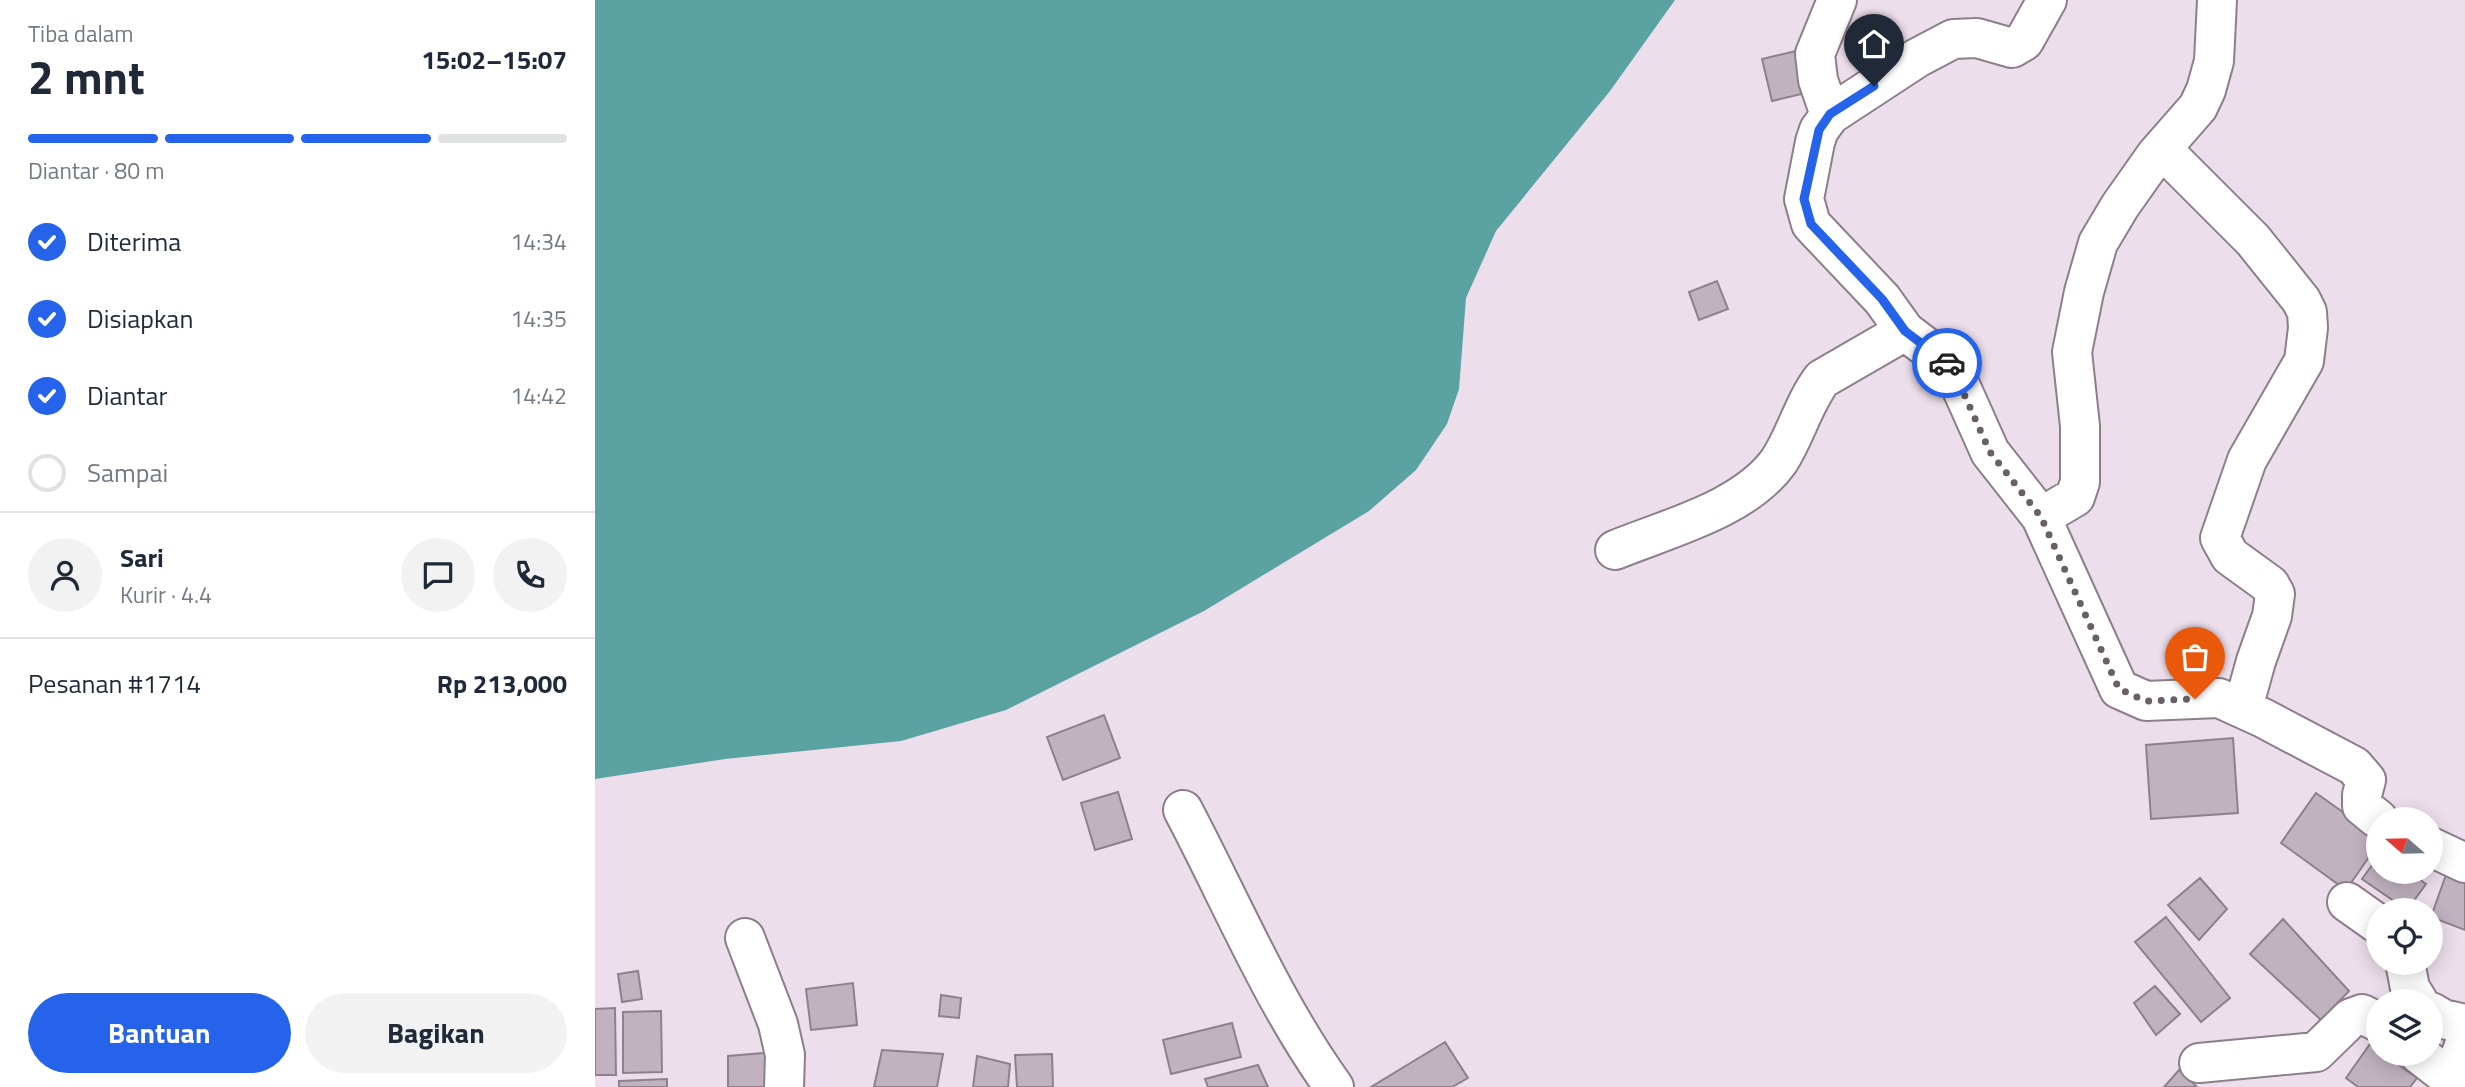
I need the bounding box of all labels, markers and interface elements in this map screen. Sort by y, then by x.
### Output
pin [1844,14,1904,86]
text: Tiba dalam [28,16,134,51]
icon: home [1855,25,1893,63]
text: 15:02–15:07 [421,40,567,79]
text: 2 mnt [28,42,145,112]
text: Diantar · 80 m [28,153,164,188]
text: Diterima [87,222,181,261]
icon: check [28,223,66,261]
text: 14:34 [510,224,567,259]
text: Disiapkan [87,299,193,338]
icon: check [28,300,66,338]
text: 14:35 [510,301,567,336]
courier [1912,328,1982,398]
icon: car [1928,344,1966,382]
text: Diantar [87,376,168,415]
icon: check [28,377,66,415]
text: 14:42 [510,378,567,413]
text: Sampai [87,453,168,492]
button: person [28,538,102,612]
text: Sari [120,538,164,577]
button: chat [401,538,475,612]
button: phone [493,538,567,612]
text: Kurir · 4.4 [120,577,212,612]
pin [2165,627,2225,699]
icon: bag [2176,638,2214,676]
text: Pesanan #1714 [28,664,201,703]
text: Rp 213,000 [437,664,567,703]
north arrow [2366,807,2443,884]
map controls [2366,807,2443,1066]
button: locate [2366,898,2443,975]
button: layers [2366,989,2443,1066]
button: Bantuan [28,993,291,1073]
button: Bagikan [305,993,567,1073]

